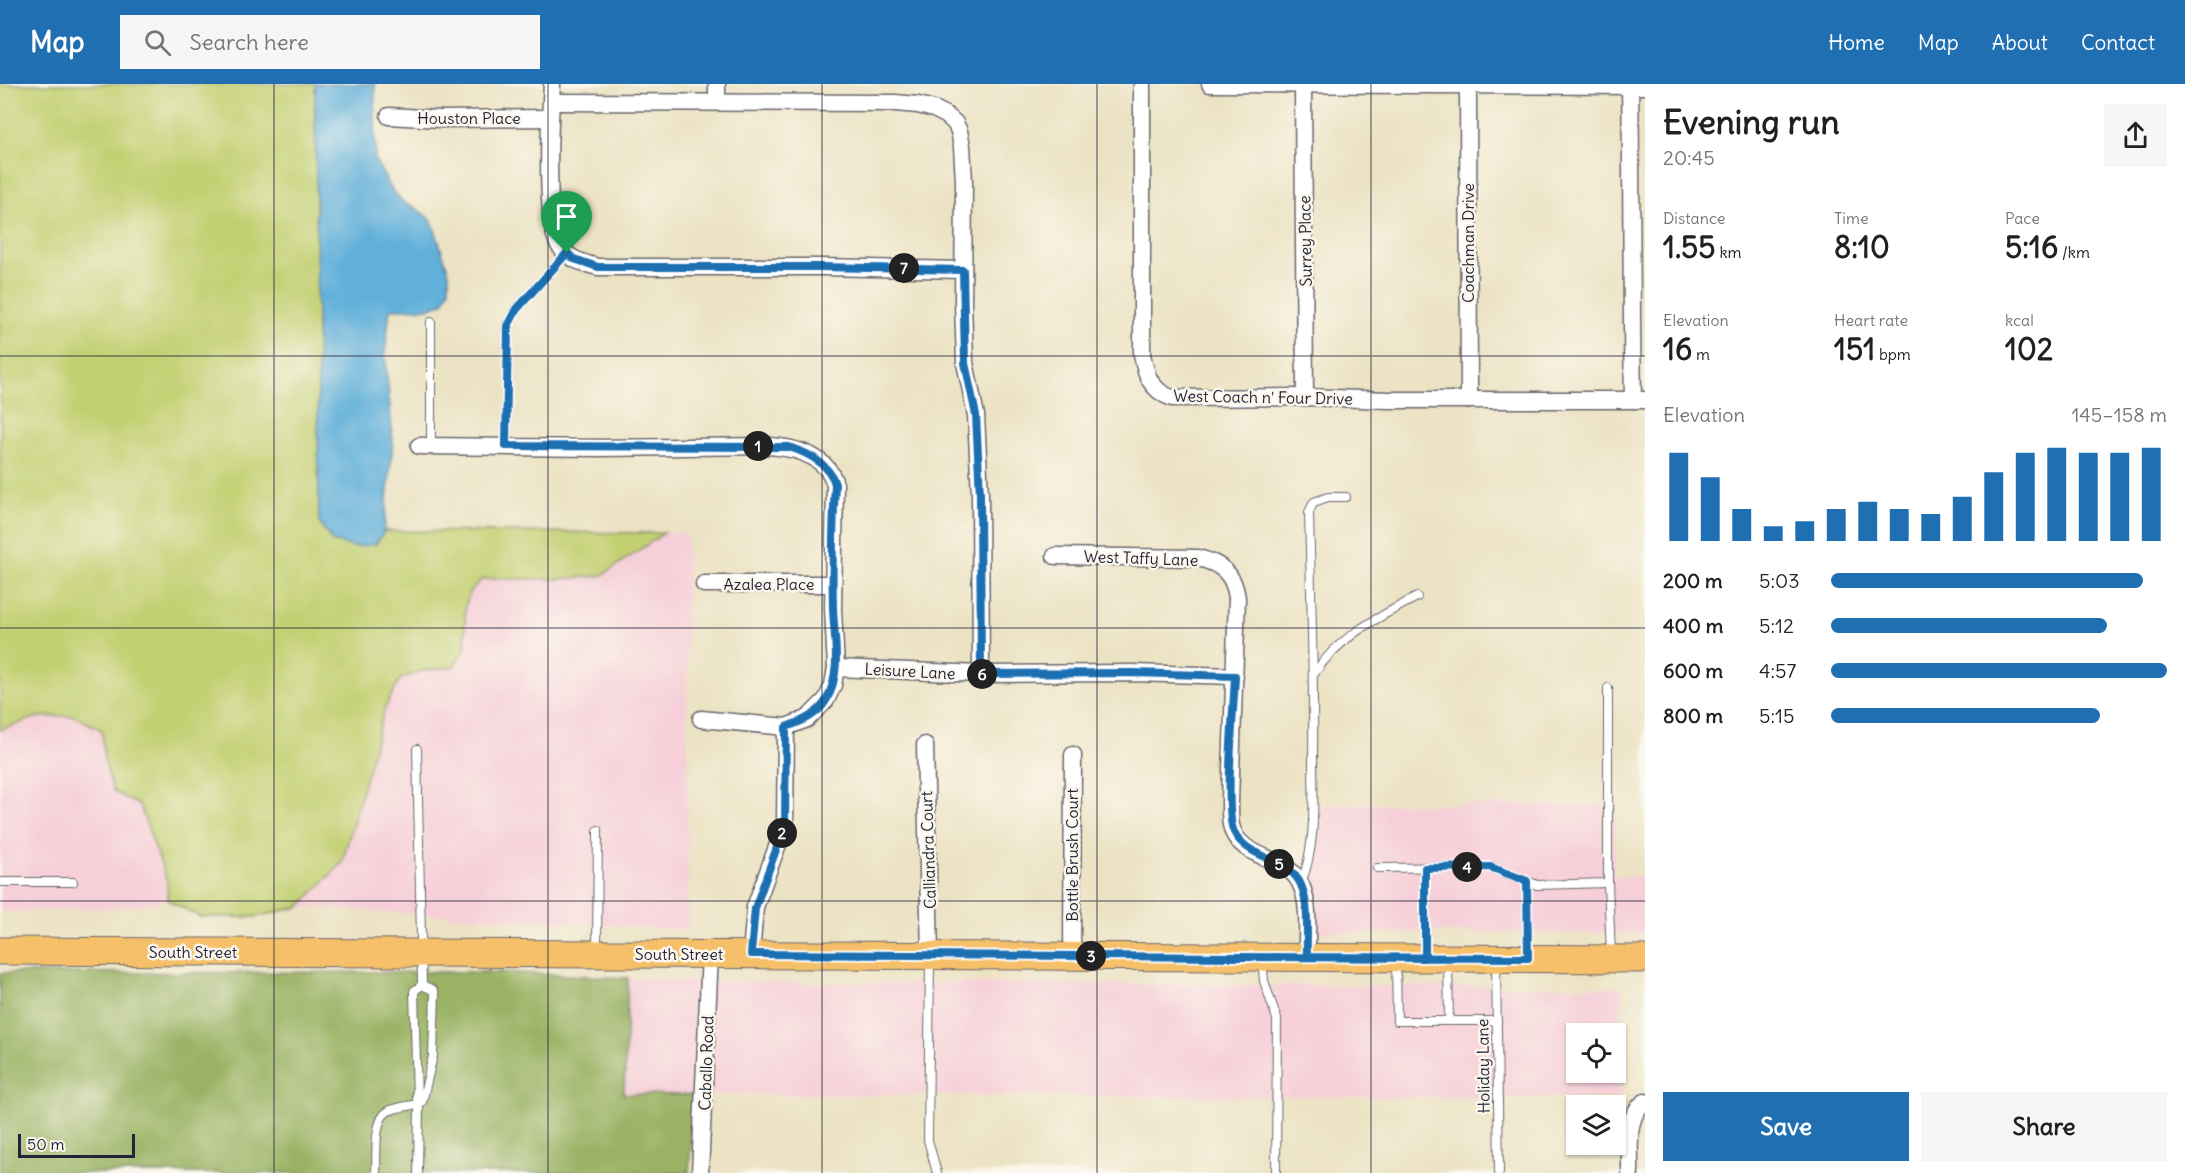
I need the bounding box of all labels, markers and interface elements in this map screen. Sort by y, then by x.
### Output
search box [120,15,540,69]
text: Map [30,24,84,60]
icon: search [141,26,174,59]
text: Search here [189,28,309,56]
text: Home [1828,29,1885,56]
text: Map [1918,29,1959,56]
text: About [1992,29,2048,56]
text: Contact [2081,29,2155,56]
text: Evening run [1663,101,1839,143]
button: share [2104,104,2167,167]
street label: Houston Place [417,108,521,128]
text: 20:45 [1663,145,1715,170]
street label: Coachman Drive [1458,183,1478,303]
pin [541,191,592,253]
street label: Surrey Place [1294,195,1316,287]
icon: arrive [550,200,583,233]
text: Distance [1663,208,1725,228]
text: Time [1834,208,1869,228]
text: Pace [2005,208,2040,228]
text: 1.55 [1663,228,1716,266]
text: 8:10 [1834,228,1890,266]
text: 5:16 [2005,228,2058,266]
text: km [1716,242,1742,262]
text: /km [2058,242,2090,262]
pin: 7 [889,253,919,283]
text: 7 [900,258,908,278]
text: Elevation [1663,310,1729,330]
text: Heart rate [1834,310,1908,330]
text: kcal [2005,310,2034,330]
text: 16 [1663,330,1692,368]
text: 151 [1834,330,1875,368]
text: 102 [2005,330,2053,368]
text: m [1692,344,1710,364]
text: bpm [1875,344,1911,364]
street label: West Coach n' Four Drive [1173,385,1353,409]
text: Elevation [1663,402,1745,427]
text: 145–158 m [2071,402,2167,427]
pin: 1 [743,431,773,461]
text: 1 [755,436,761,456]
street label: West Taffy Lane [1083,546,1199,570]
text: 200 m [1663,568,1723,593]
text: 5:03 [1759,568,1800,593]
street label: Azalea Place [724,574,814,594]
text: 400 m [1663,613,1723,638]
text: 5:12 [1759,613,1794,638]
text: 600 m [1663,658,1723,683]
text: 4:57 [1759,658,1796,683]
street label: Leisure Lane [864,659,956,683]
pin: 6 [967,659,997,689]
text: 6 [977,664,987,684]
text: 800 m [1663,703,1723,728]
text: 5:15 [1759,703,1794,728]
street label: Bottle Brush Court [1062,788,1082,922]
street label: Calliandra Court [916,790,940,909]
pin: 2 [767,818,797,848]
text: 2 [778,823,786,843]
pin: 5 [1264,849,1294,879]
pin: 4 [1452,852,1482,882]
text: 5 [1274,854,1284,874]
text: 4 [1462,857,1472,877]
pin: 3 [1076,941,1106,971]
street label: South Street [149,942,238,962]
street label: South Street [635,944,724,964]
text: 3 [1086,946,1096,966]
street label: Caballo Road [694,1015,718,1111]
street label: Holiday Lane [1472,1019,1494,1113]
map controls [1566,1023,1626,1155]
button: locate [1566,1023,1626,1083]
button: Save [1663,1092,1909,1161]
button: Share [1921,1092,2167,1161]
button: layers [1566,1095,1626,1155]
scale bar [18,1131,135,1158]
text: 50 m [27,1134,65,1154]

